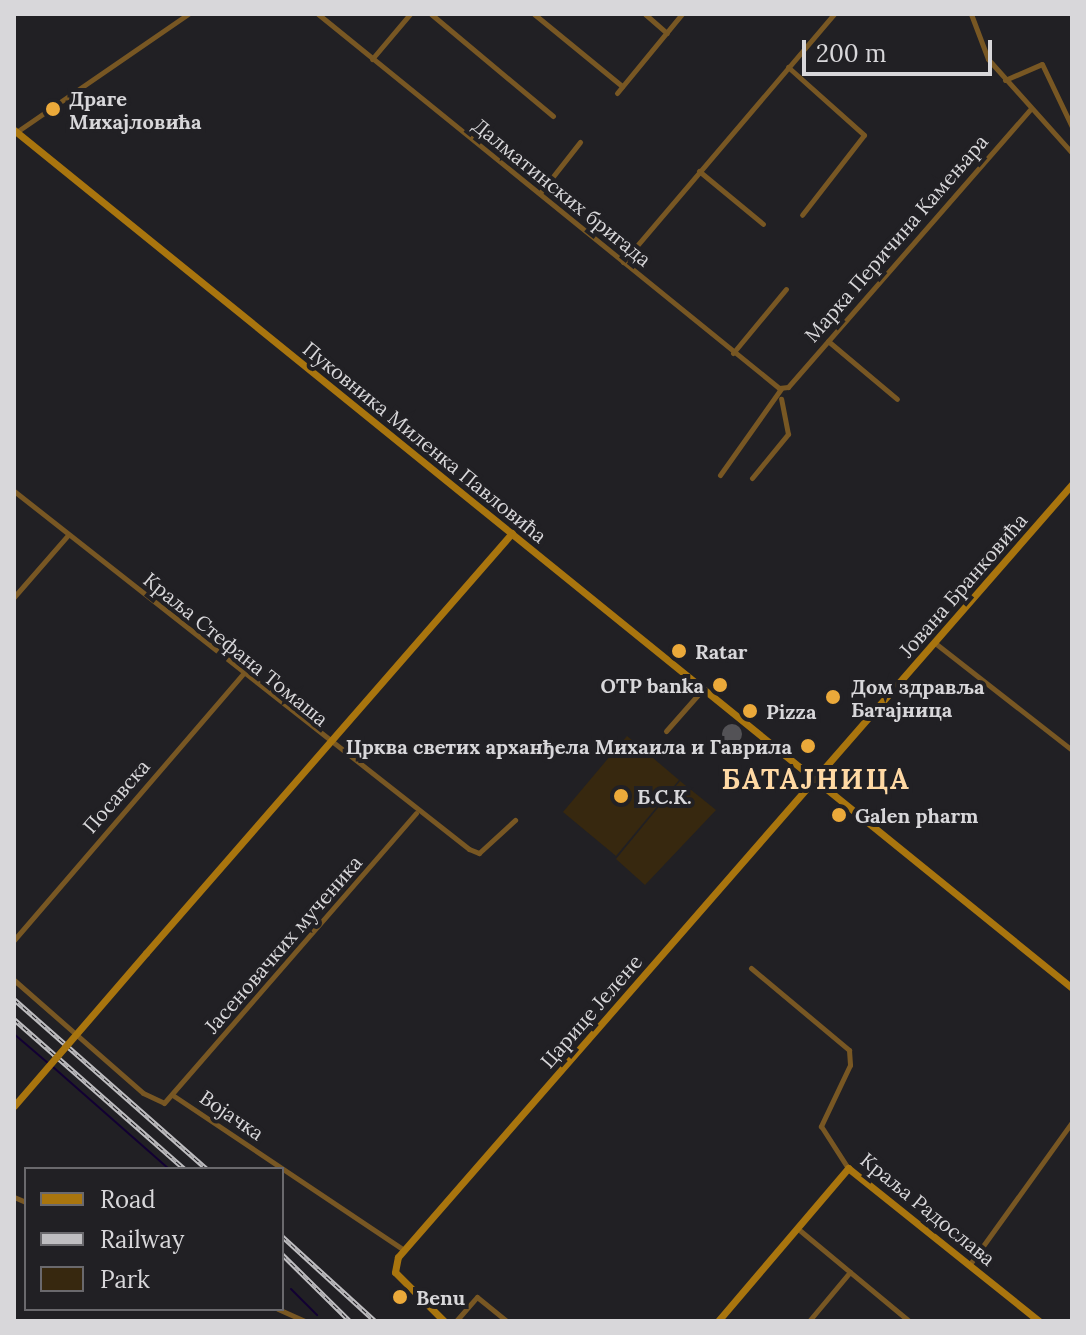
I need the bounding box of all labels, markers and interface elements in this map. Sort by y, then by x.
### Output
scale bar [806,24,996,74]
text: 200 m [816,38,886,69]
place label: Драге Михајловића [69,86,201,133]
marker: Драге Михајловића [44,100,62,118]
street label: Далматинских бригада [468,113,656,271]
street label: Марка Перичина Камењара [799,129,993,347]
street label: Пуковника Миленка Павловића [298,336,552,548]
street label: Јована Бранковића [894,508,1032,662]
street label: Краља Стефана Томаша [139,567,333,731]
place label: Ratar [695,639,747,663]
marker: Ratar [670,642,688,660]
place label: OTP banka [601,673,704,697]
place label: Дом здравља Батајница [851,674,984,721]
marker: OTP banka [711,676,729,694]
marker: Дом здравља Батајница [822,686,844,708]
place label: Pizza [766,699,816,723]
marker: Pizza [741,702,759,720]
place label: Црква светих арханђела Михаила и Гаврила [345,734,792,758]
marker: Црква светих арханђела Михаила и Гаврила [799,737,817,755]
street label: Посавска [78,754,154,838]
district label: БАТАЈНИЦА [721,762,911,796]
place label: Б.С.К. [637,784,692,808]
marker: Б.С.К. [612,787,630,805]
place label: Galen pharm [855,803,978,827]
marker: Galen pharm [830,806,848,824]
street label: Јасеновачких мученика [199,850,367,1038]
street label: Царице Јелене [535,949,647,1073]
street label: Војачка [195,1085,269,1145]
street label: Краља Радослава [856,1147,1000,1271]
legend [24,1167,284,1311]
text: Road [100,1184,156,1215]
text: Railway [100,1224,184,1255]
text: Park [100,1264,150,1295]
place label: Benu [416,1285,465,1309]
marker: Benu [391,1288,409,1306]

